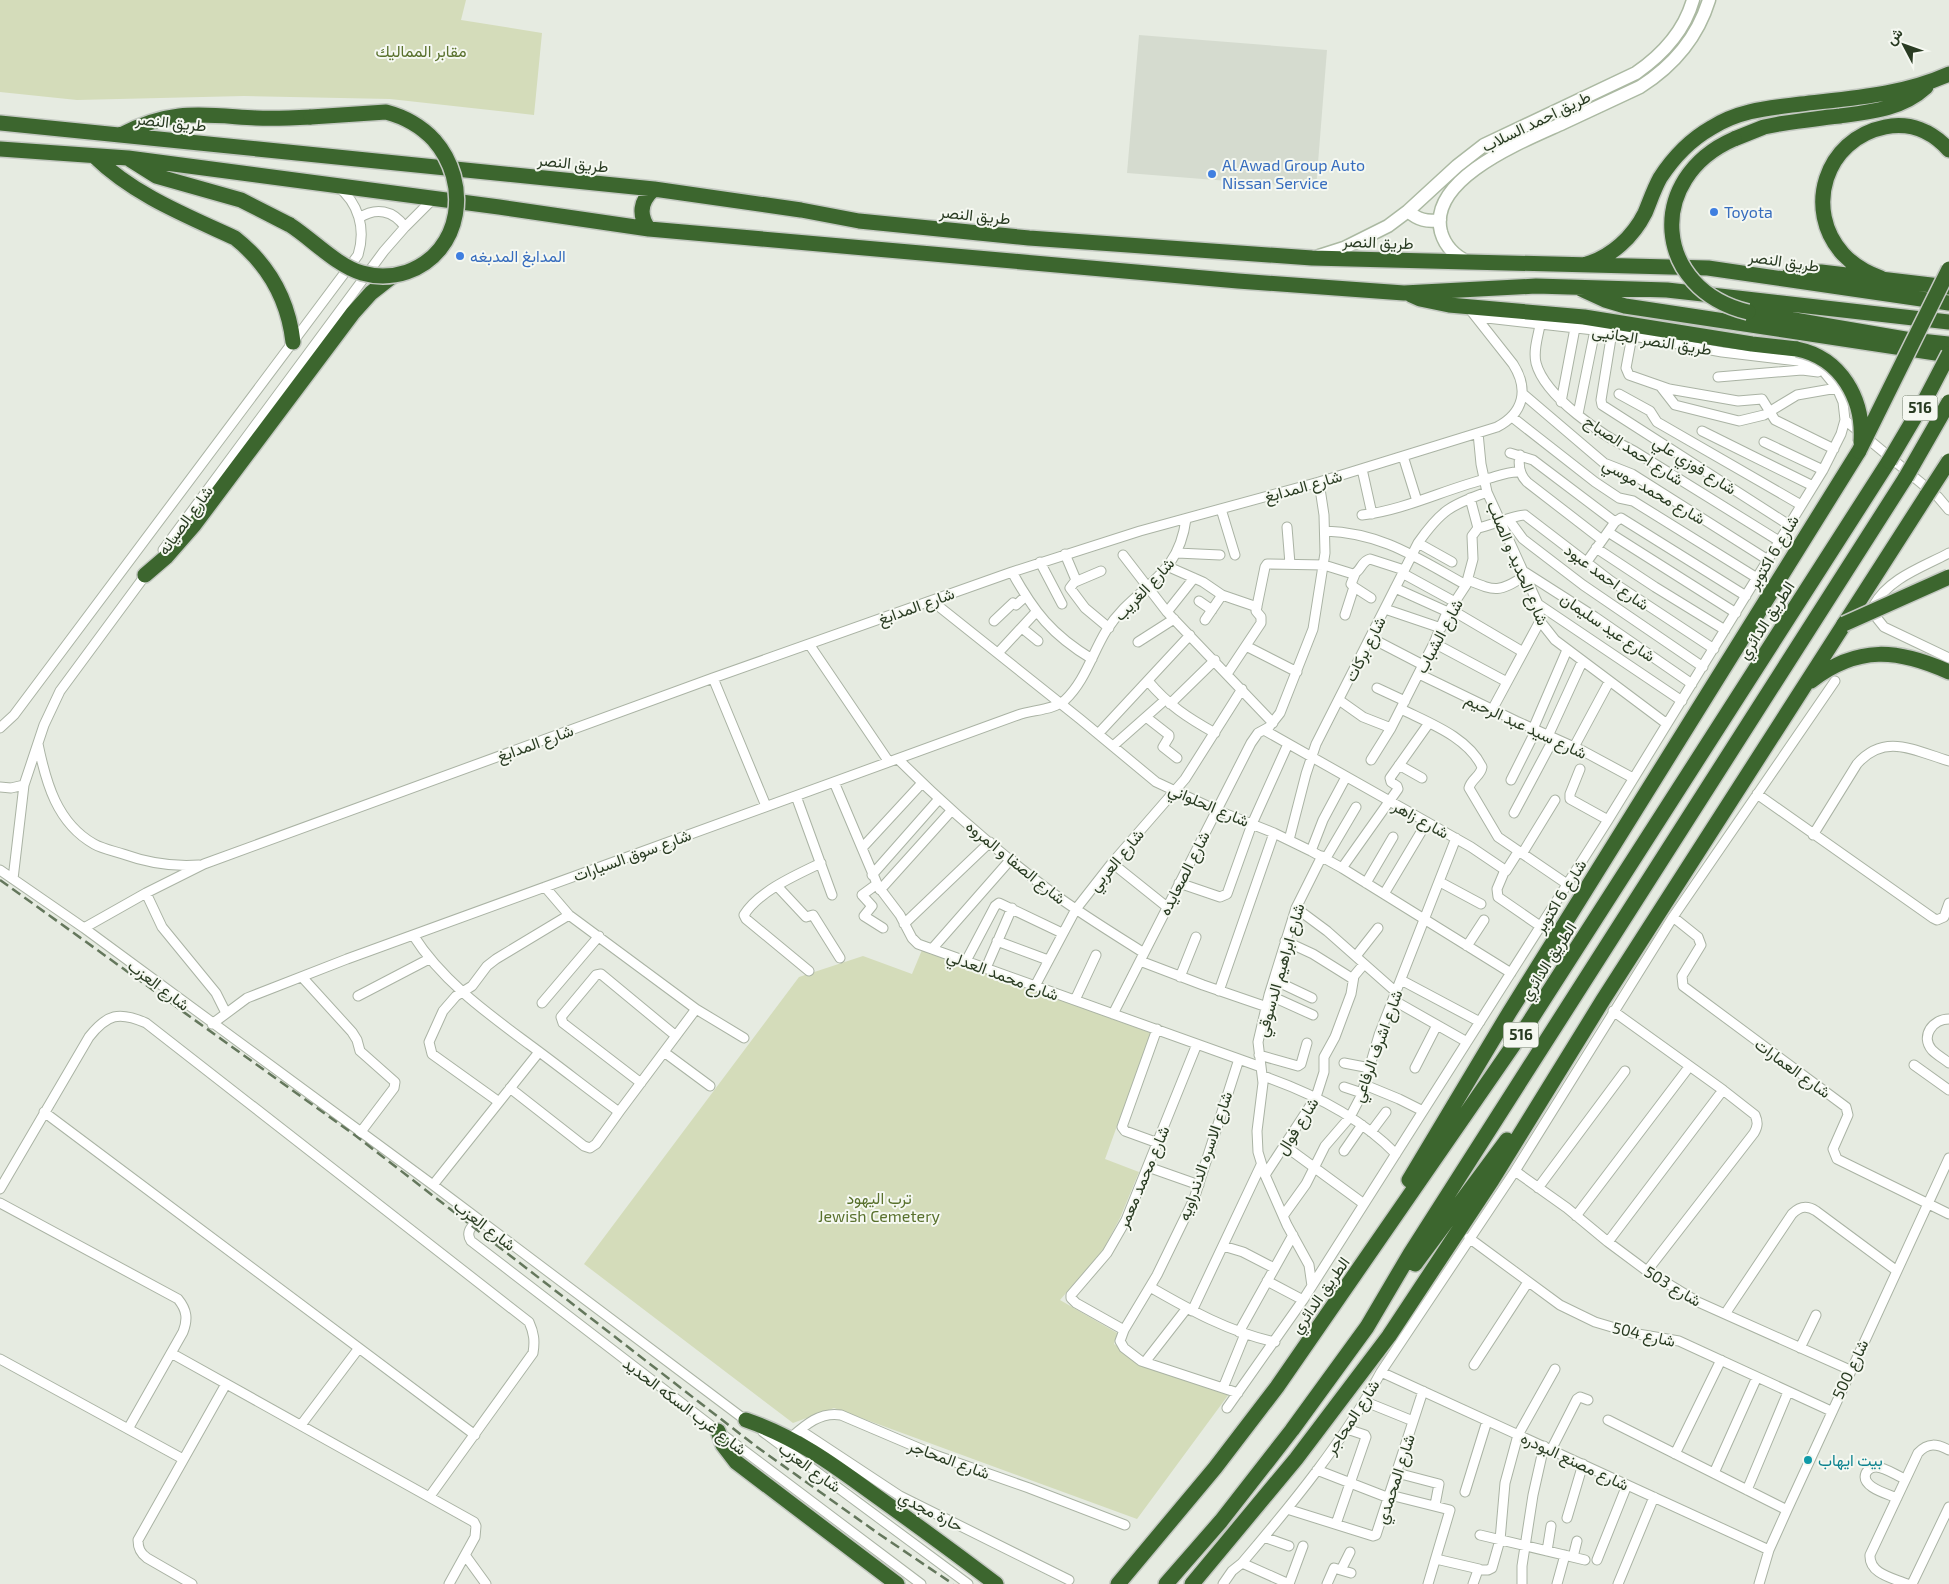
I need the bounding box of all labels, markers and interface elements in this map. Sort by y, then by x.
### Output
north arrow [1879,20,1929,70]
text: ش [1882,24,1907,49]
park label: مقابر المماليك [376,41,466,62]
street label: طريق احمد السلاب [1478,86,1594,157]
street label: طريق النصر [133,108,207,137]
street label: طريق النصر [535,149,609,178]
place label: Al Awad Group Auto Nissan Service [1222,155,1365,192]
marker: Al Awad Group Auto Nissan Service [1206,168,1218,180]
street label: طريق النصر [937,201,1011,230]
place label: Toyota [1724,202,1773,221]
marker: Toyota [1708,206,1720,218]
street label: طريق النصر [1341,231,1414,254]
place label: المدابغ المدبغه [470,246,566,268]
street label: طريق النصر [1746,246,1821,277]
marker: المدابغ المدبغه [454,250,466,262]
street label: طريق النصر الجانيى [1590,321,1713,360]
road number: 516 [1902,396,1938,420]
street label: شارع احمد الصباح [1580,411,1687,491]
street label: شارع فوزي علي [1648,432,1740,502]
street label: شارع محمد موسي [1597,454,1709,532]
street label: شارع المدابغ [1262,465,1345,509]
street label: شارع الصيانه [153,481,218,560]
street label: شارع الحديد و الصلب [1481,498,1553,629]
street label: شارع 6 اكتوبر [1743,511,1805,595]
street label: شارع احمد عبود [1559,539,1653,616]
street label: شارع الغريب [1110,553,1180,626]
street label: الطريق الدائري [1733,577,1802,665]
street label: شارع المدابغ [875,583,958,631]
street label: شارع عيد سليمان [1556,588,1659,668]
street label: شارع الشباب [1411,595,1469,678]
street label: شارع بركات [1340,613,1392,686]
street label: شارع سيد عبد الرحيم [1461,689,1590,765]
street label: شارع المدابغ [494,720,577,768]
street label: شارع الحلواني [1164,779,1252,835]
street label: شارع زاهر [1388,795,1453,844]
street label: شارع الصفا و المروه [961,816,1070,910]
street label: شارع سوق السيارات [570,824,694,887]
street label: شارع العربي [1084,825,1151,898]
street label: شارع الصعايده [1154,827,1216,919]
street label: شارع 6 اكتوبر [1529,855,1592,938]
street label: شارع ابراهيم الدسوقي [1251,901,1312,1040]
street label: الطريق الدائري [1515,918,1584,1006]
street label: شارع محمد العدلي [943,946,1062,1008]
street label: شارع العزب [123,955,194,1016]
street label: شارع اشرف الرفاعي [1347,987,1410,1106]
road number: 516 [1504,1022,1538,1048]
street label: شارع العمارات [1750,1034,1835,1104]
street label: شارع الاسره الدندراويه [1173,1089,1238,1224]
street label: شارع فوال [1272,1094,1324,1160]
street label: شارع محمد معمر [1112,1123,1175,1233]
park label: ترب اليهود Jewish Cemetery [818,1188,941,1225]
street label: شارع العزب [449,1195,520,1256]
street label: الطريق الدائري [1286,1253,1357,1340]
street label: شارع 503 [1640,1261,1705,1312]
street label: شارع 504 [1610,1317,1677,1353]
street label: شارع 500 [1827,1336,1874,1403]
street label: شارع غرب السكه الحديد [618,1353,751,1461]
street label: شارع المحاجر [1320,1376,1385,1460]
street label: شارع مصنع البودره [1517,1427,1632,1497]
street label: شارع المحمدي [1371,1432,1423,1528]
street label: شارع المحاجر [904,1435,992,1485]
street label: شارع العزب [774,1438,845,1498]
place label: بيت ايهاب [1818,1450,1883,1471]
marker: بيت ايهاب [1802,1454,1814,1466]
street label: حارة مجدي [894,1486,967,1539]

